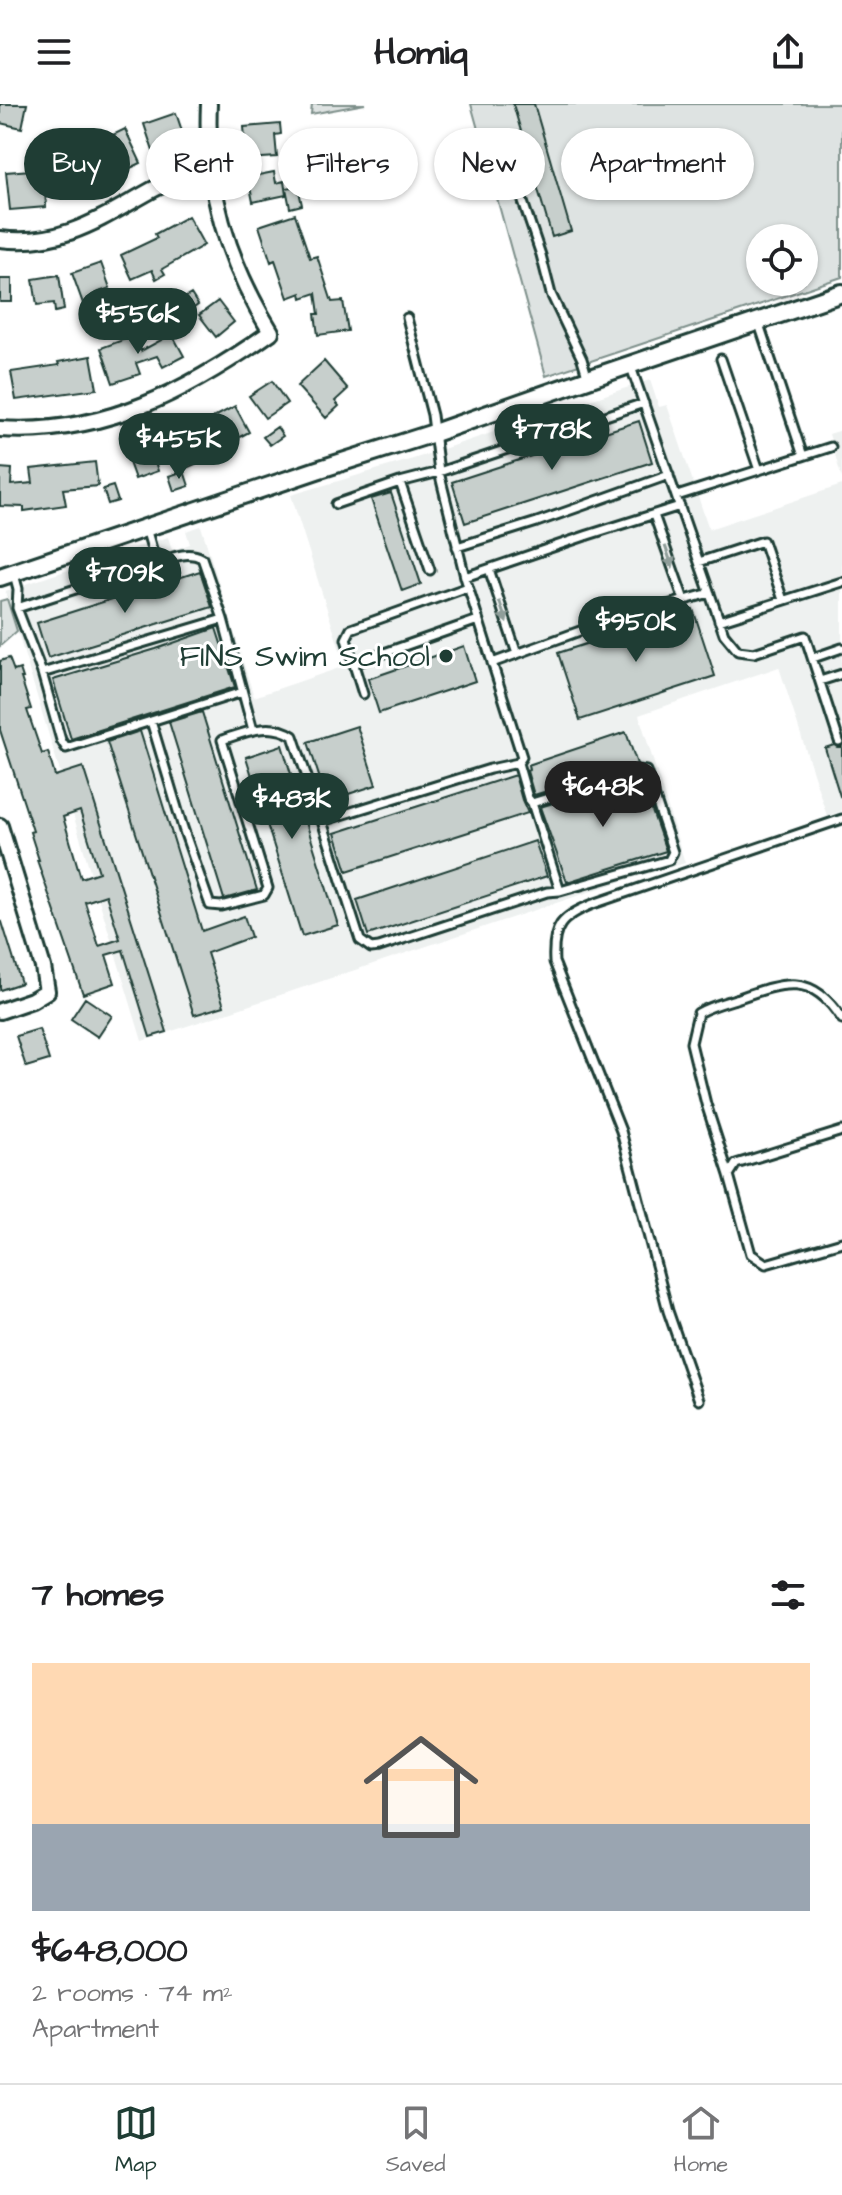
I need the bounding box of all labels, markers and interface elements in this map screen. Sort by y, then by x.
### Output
text: Homiq [374,27,468,78]
icon: menu [32,30,76,74]
icon: share [766,30,810,74]
chip: Buy [24,128,130,200]
chip: Rent [146,128,262,200]
chip: Filters [278,128,418,200]
chip: New [434,128,545,200]
chip: Apartment [561,128,754,200]
map controls [746,224,818,296]
button: locate [746,224,818,296]
pin: $556K [82,288,194,356]
text: $556K [96,296,180,332]
pin: $778K [496,404,608,472]
text: $778K [512,412,592,448]
pin: $455K [123,413,235,481]
text: $455K [137,421,221,457]
one-way arrow [663,546,676,570]
pin: $709K [69,547,181,615]
text: $709K [86,555,164,591]
pin: $950K [580,596,692,664]
one-way arrow [498,600,510,624]
text: $950K [596,604,676,640]
place label: FINS Swim School [180,636,430,678]
marker: FINS Swim School [437,647,455,665]
pin: $648K [547,761,659,829]
text: $648K [562,769,644,805]
pin: $483K [236,773,348,841]
text: $483K [253,781,331,817]
text: 7 homes [32,1571,164,1619]
icon: filters [766,1573,810,1617]
icon: home [349,1715,493,1859]
text: $648,000 [32,1927,188,1975]
text: 2 rooms · 74 m² [32,1975,233,2011]
text: Apartment [32,2011,159,2047]
tab: Map [114,2101,158,2180]
tab: Saved [386,2101,446,2180]
tab: Home [673,2101,728,2180]

